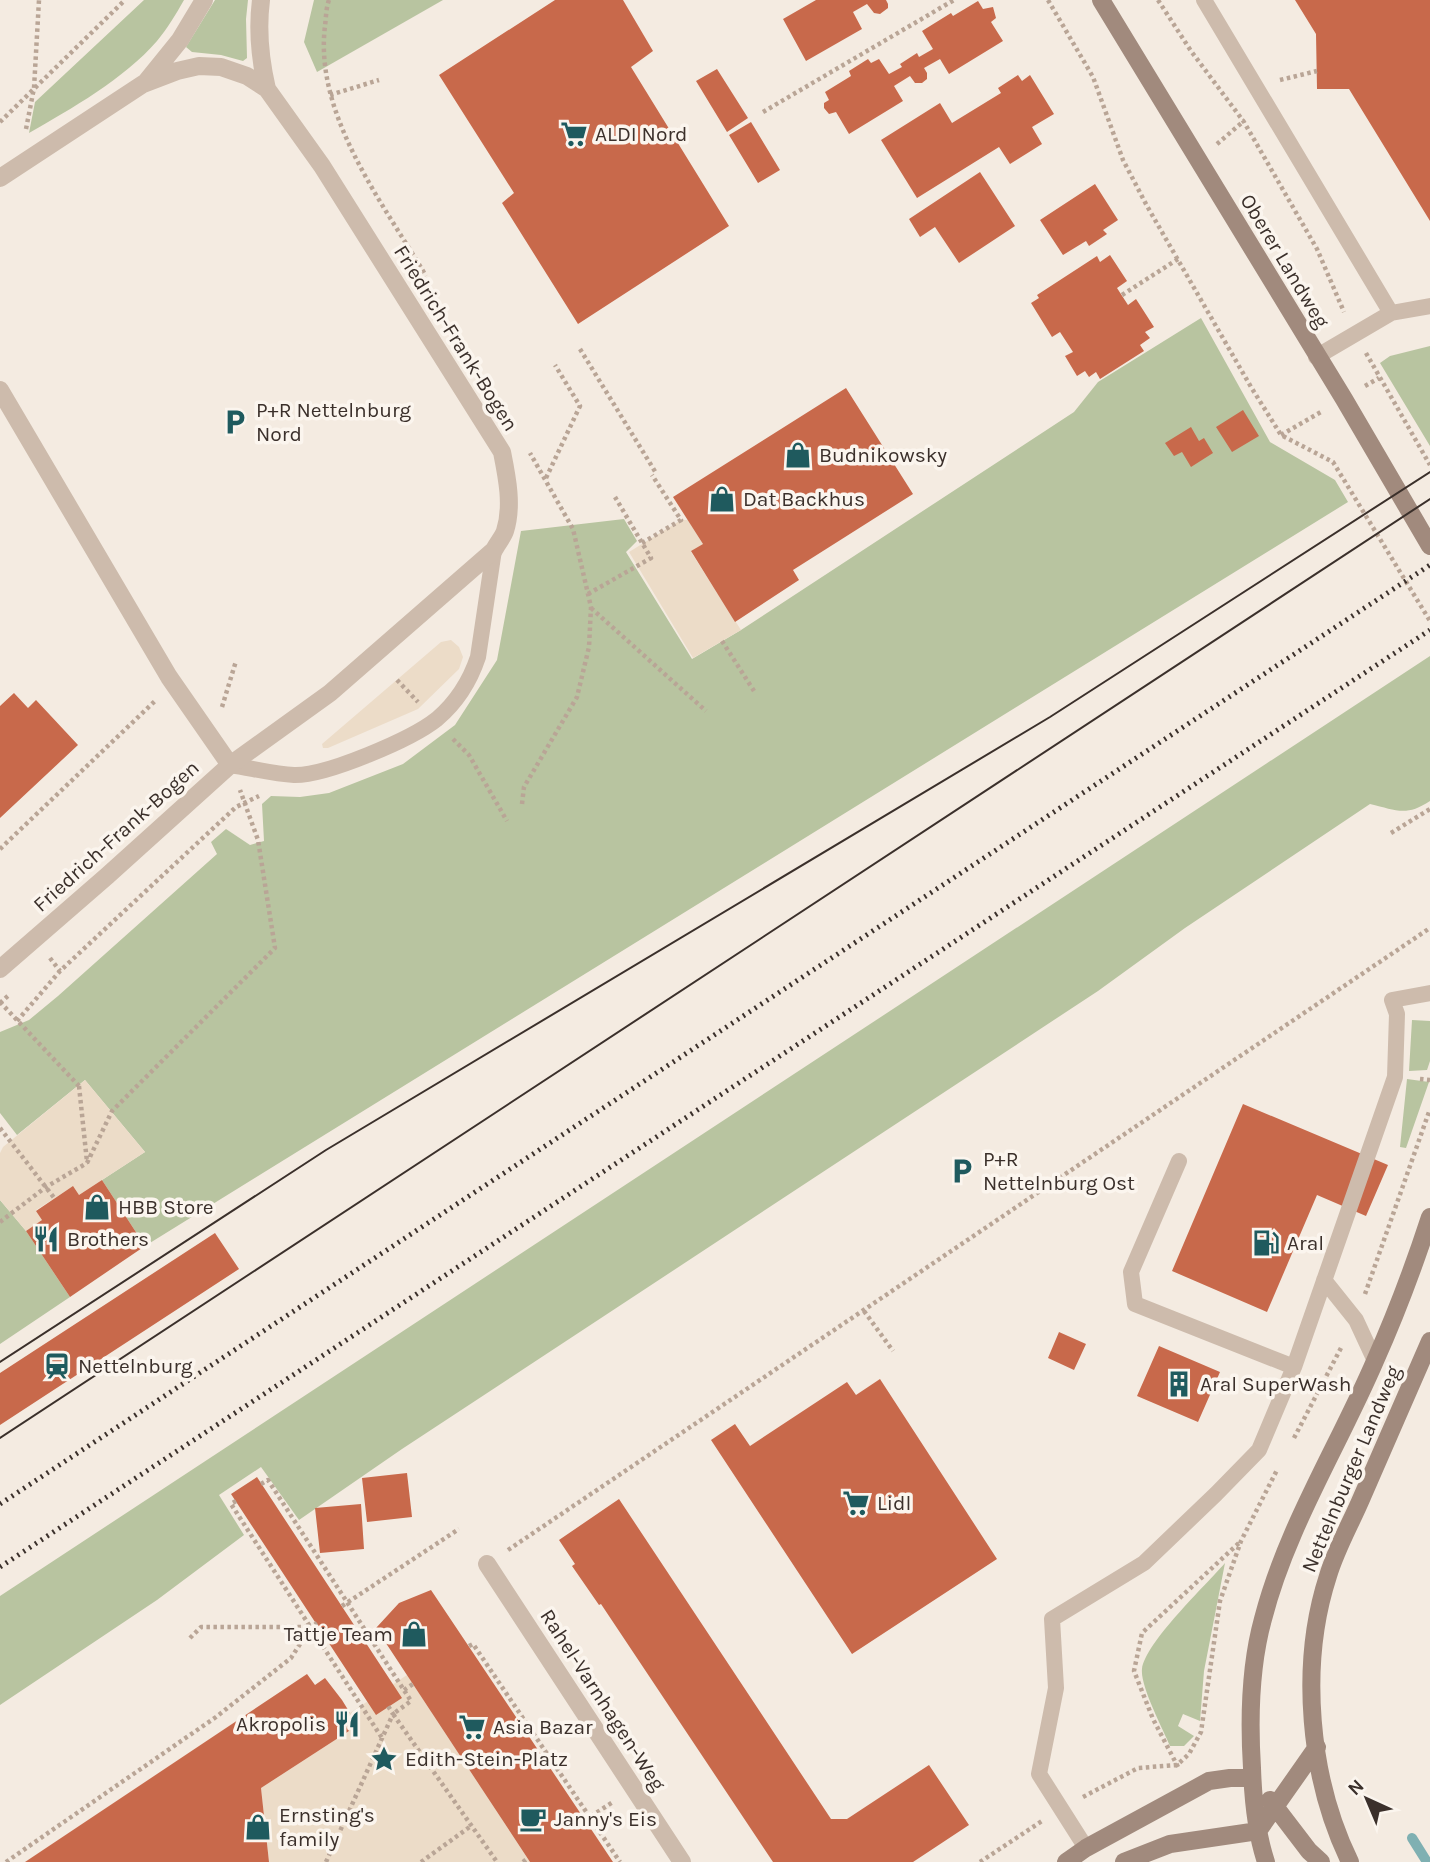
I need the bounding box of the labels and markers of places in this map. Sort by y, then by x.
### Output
supermarket icon: ALDI Nord [559,119,589,149]
place label: ALDI Nord [595,122,687,146]
place label: P+R Nettelnburg Nord [256,398,411,446]
parking icon: P+R Nettelnburg Nord [220,407,250,437]
shop icon: Budnikowsky [783,440,813,470]
place label: Budnikowsky [819,443,947,467]
shop icon: Dat Backhus [707,484,737,514]
place label: Dat Backhus [743,487,865,511]
place label: P+R Nettelnburg Ost [983,1147,1135,1195]
parking icon: P+R Nettelnburg Ost [947,1156,977,1186]
shop icon: HBB Store [82,1192,112,1222]
place label: HBB Store [118,1195,214,1219]
restaurant icon: Brothers [31,1224,61,1254]
place label: Brothers [67,1227,149,1251]
fuel station icon: Aral [1251,1228,1281,1258]
place label: Aral [1287,1231,1324,1255]
station icon: Nettelnburg [42,1351,72,1381]
place label: Nettelnburg [78,1354,193,1378]
building icon: Aral SuperWash [1164,1369,1194,1399]
place label: Aral SuperWash [1200,1372,1352,1396]
supermarket icon: Lidl [841,1488,871,1518]
place label: Lidl [877,1491,911,1515]
shop icon: Tattje Team [399,1619,429,1649]
place label: Tattje Team [284,1622,393,1646]
restaurant icon: Akropolis [332,1709,362,1739]
place label: Akropolis [236,1712,326,1736]
supermarket icon: Asia Bazar [457,1712,487,1742]
place label: Asia Bazar [493,1715,593,1739]
place icon: Edith-Stein-Platz [369,1744,399,1774]
place label: Edith-Stein-Platz [405,1747,568,1771]
place label: Ernsting's family [279,1803,375,1851]
cafe icon: Janny's Eis [518,1804,548,1834]
place label: Janny's Eis [554,1807,657,1831]
shop icon: Ernsting's family [243,1812,273,1842]

